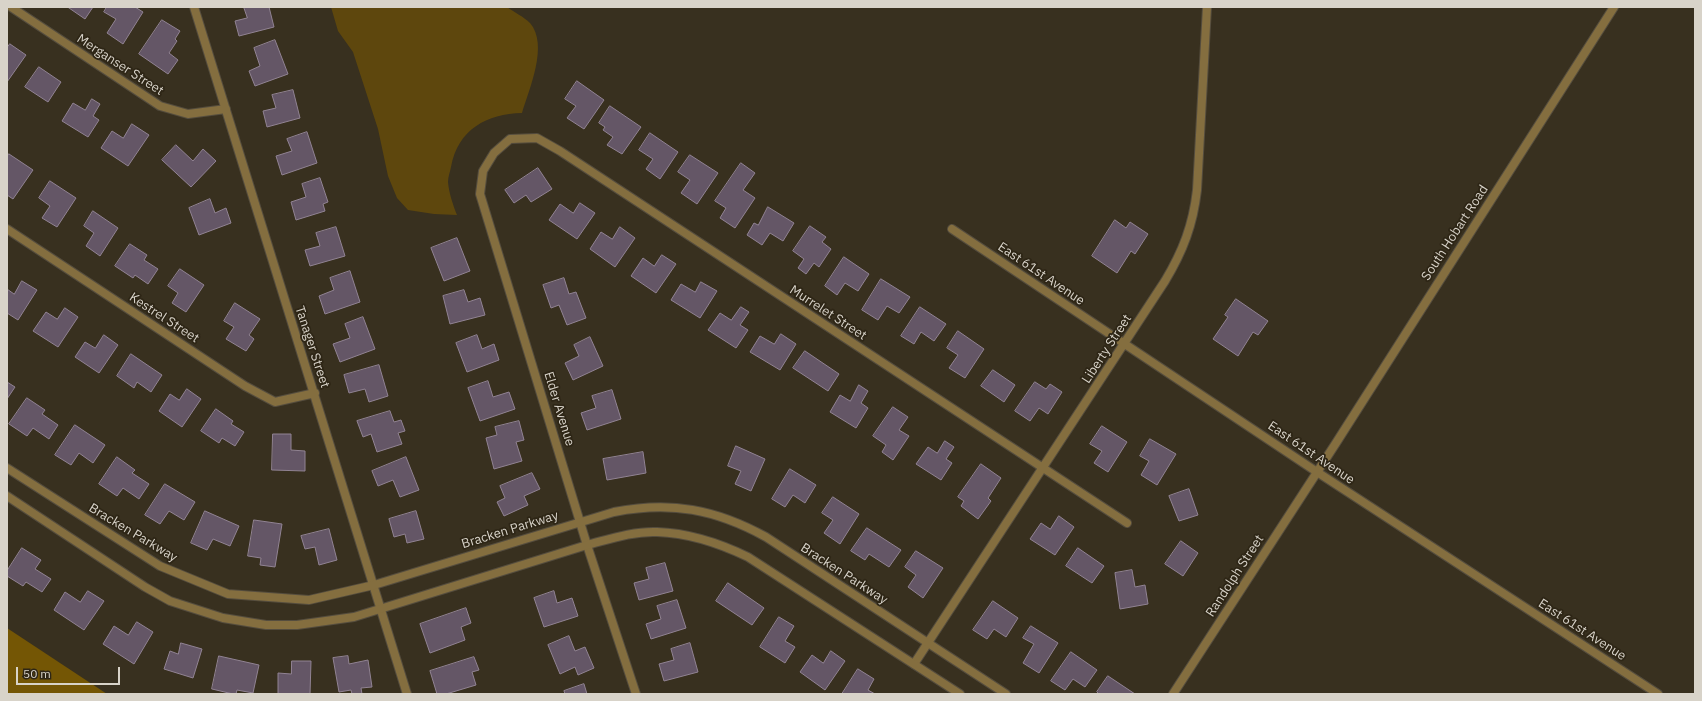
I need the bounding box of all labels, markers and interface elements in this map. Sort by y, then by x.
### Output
street label: Merganser Street [74,31,166,99]
street label: South Hobart Road [1418,182,1492,284]
street label: East 61st Avenue [995,239,1087,309]
street label: Murrelet Street [787,282,869,344]
street label: Kestrel Street [126,290,202,346]
street label: Tanager Street [291,304,333,390]
street label: Liberty Street [1079,312,1135,386]
street label: Elder Avenue [540,370,578,448]
street label: East 61st Avenue [1265,418,1357,488]
street label: Bracken Parkway [86,500,180,566]
street label: Bracken Parkway [460,508,560,552]
street label: Randolph Street [1203,532,1267,620]
street label: Bracken Parkway [798,540,890,608]
street label: East 61st Avenue [1535,596,1629,664]
scale bar [18,659,122,685]
text: 50 m [23,666,51,681]

